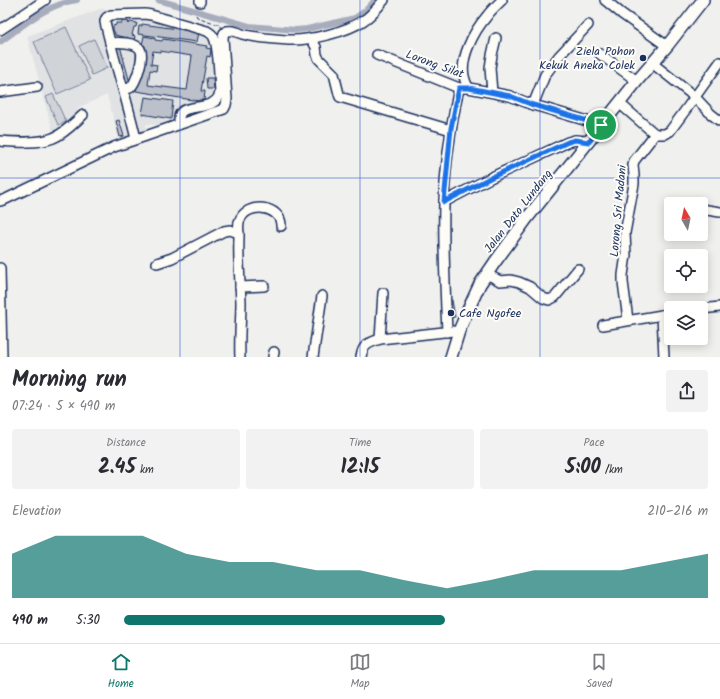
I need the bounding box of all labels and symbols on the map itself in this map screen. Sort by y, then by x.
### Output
place label: Ziela Pohon Kekuk Aneka Colek [539,42,635,75]
street label: Lorong Silat [403,45,467,84]
marker: Ziela Pohon Kekuk Aneka Colek [638,53,648,63]
pin [584,108,618,142]
street label: Lorong Sri Madani [605,163,632,258]
street label: Jalan Dato Lundang [480,165,557,257]
north arrow [664,197,708,241]
place label: Cafe Ngofee [459,304,522,323]
marker: Cafe Ngofee [446,308,456,318]

